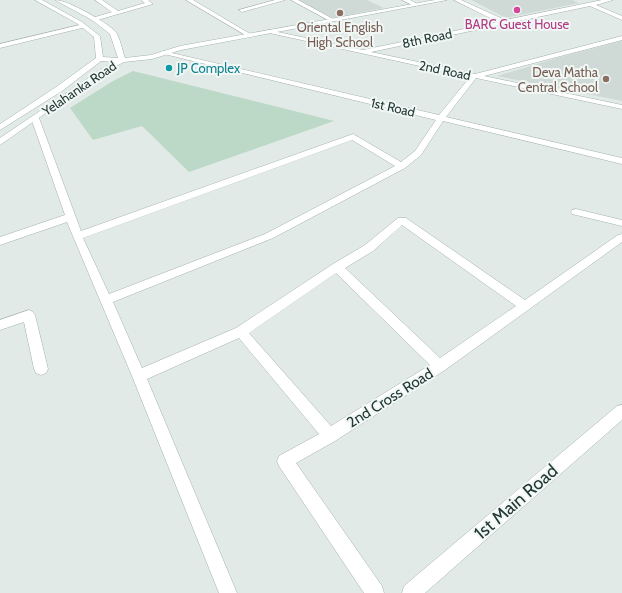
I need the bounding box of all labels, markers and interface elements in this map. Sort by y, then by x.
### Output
marker: BARC Guest House [512,5,522,15]
marker: Oriental English High School [335,8,345,18]
place label: BARC Guest House [465,16,570,32]
place label: Oriental English High School [297,19,383,50]
street label: 8th Road [401,25,453,51]
street label: Yelahanka Road [38,57,119,119]
street label: 2nd Road [418,57,472,83]
place label: JP Complex [176,60,241,76]
marker: JP Complex [164,63,174,73]
place label: Deva Matha Central School [518,64,599,95]
marker: Deva Matha Central School [601,74,611,84]
street label: 1st Road [369,94,417,120]
street label: 2nd Cross Road [344,364,436,432]
street label: 1st Main Road [470,460,562,544]

